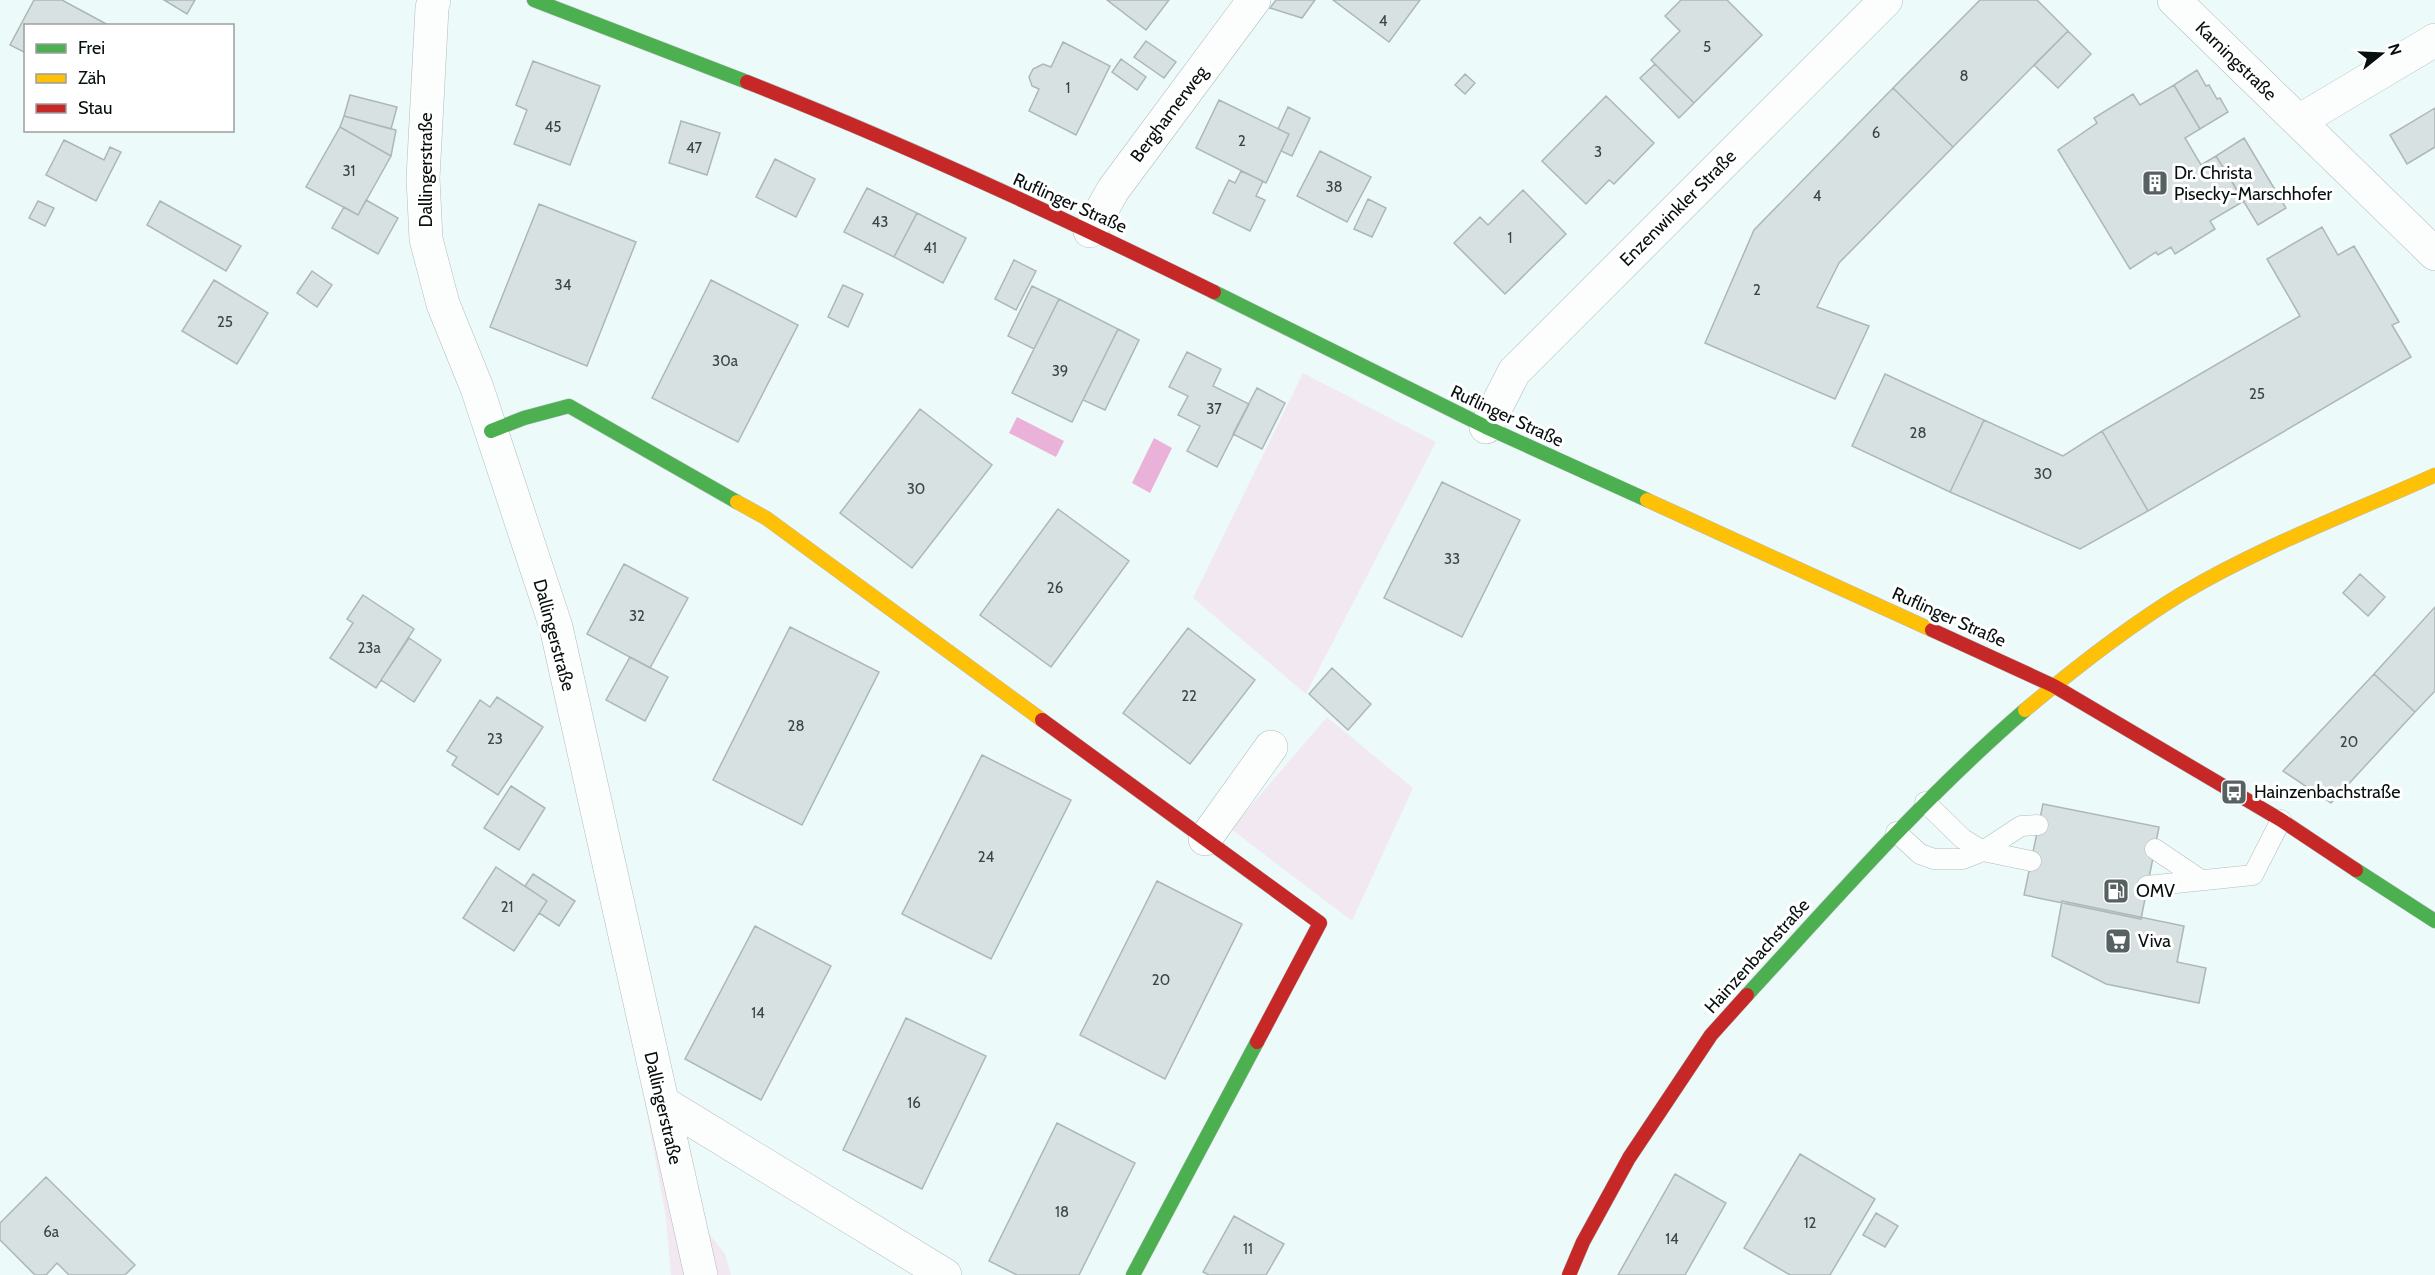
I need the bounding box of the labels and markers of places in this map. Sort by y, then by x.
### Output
place label: Dr. Christa Pisecky-Marschhofer [2174,162,2332,205]
building icon: Dr. Christa Pisecky-Marschhofer [2140,168,2170,198]
bus stop icon: Hainzenbachstraße [2219,777,2249,807]
place label: Hainzenbachstraße [2254,781,2400,803]
fuel station icon: OMV [2101,876,2131,906]
place label: OMV [2136,880,2175,902]
supermarket icon: Viva [2103,926,2133,956]
place label: Viva [2138,930,2171,952]

